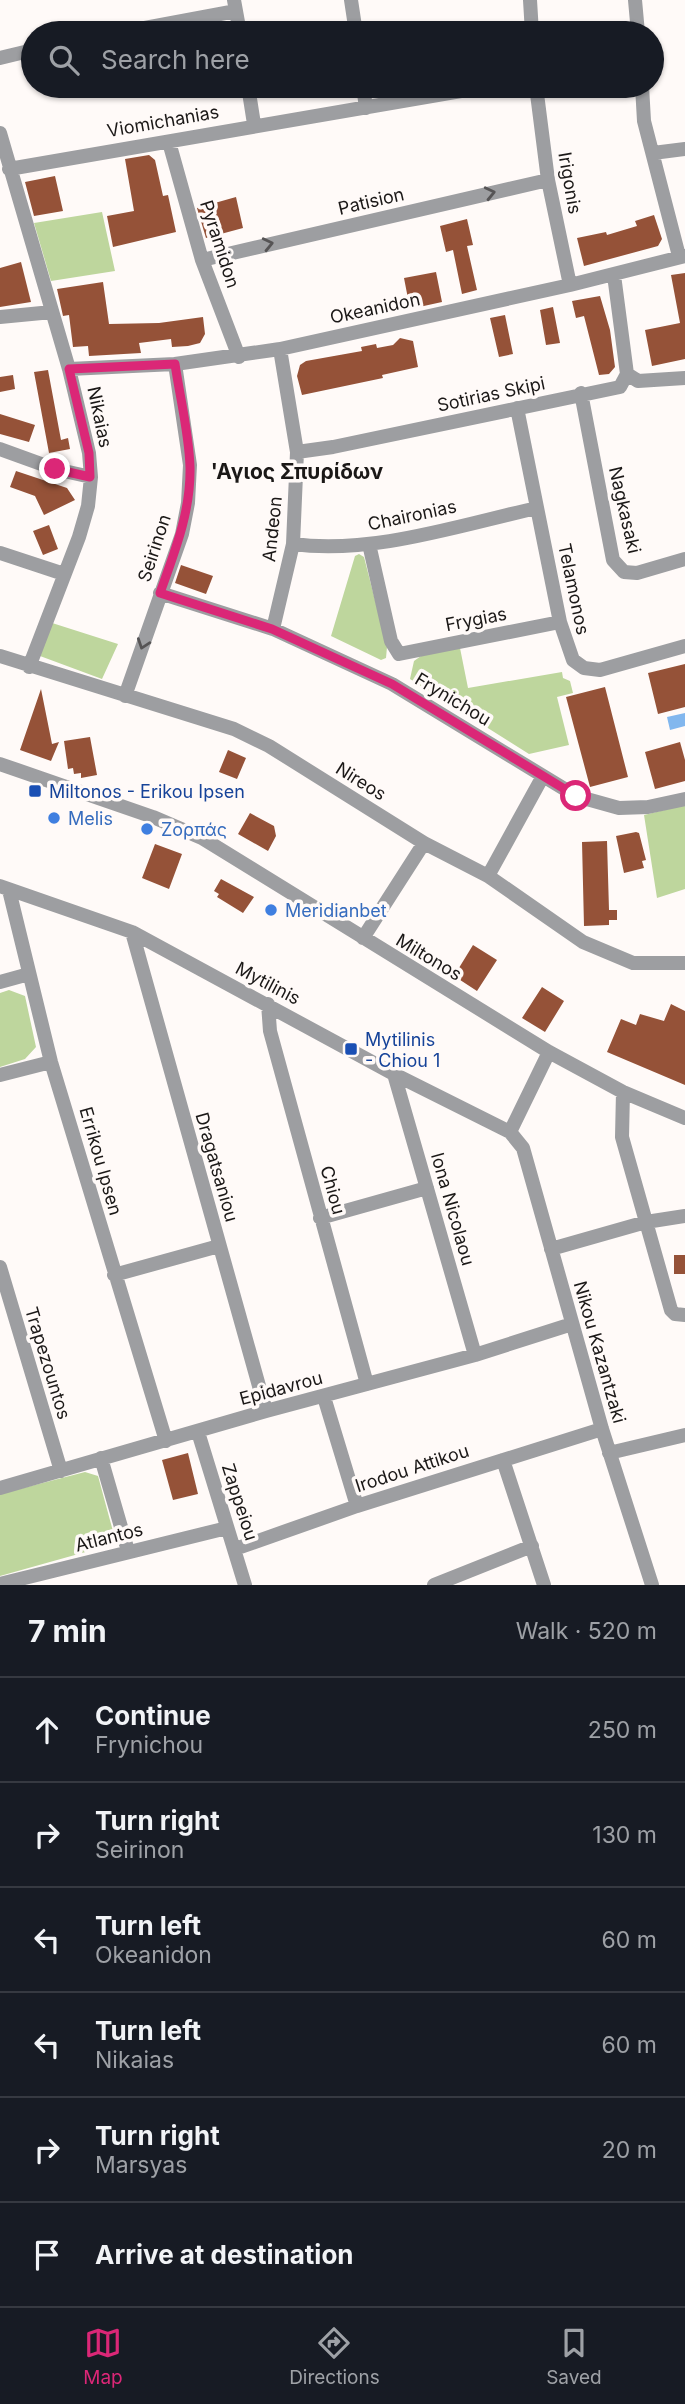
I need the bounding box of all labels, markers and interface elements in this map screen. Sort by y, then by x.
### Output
search box [21,21,664,98]
icon: search [45,41,83,79]
text: Search here [101,44,250,75]
street label: Viomichanias [105,101,221,141]
street label: Irigonis [554,150,586,216]
street label: Patision [336,183,406,219]
one-way arrow [484,187,496,201]
street label: Pyramidon [196,197,244,291]
one-way arrow [262,238,274,253]
street label: Okeanidon [328,288,422,328]
street label: Sotirias Skipi [435,372,547,416]
street label: Nikaias [83,385,117,449]
route end [39,453,70,484]
district label: 'Αγιος Σπυρίδων [211,459,383,484]
street label: Nagkasaki [605,464,645,556]
street label: Andeon [258,495,286,563]
street label: Chaironias [366,495,458,535]
street label: Seirinon [133,512,175,584]
street label: Telamonos [554,541,594,637]
street label: Frygias [444,603,508,635]
one-way arrow [137,638,151,650]
street label: Frynichou [411,668,495,730]
street label: Nireos [332,757,390,805]
route start [560,780,591,811]
place label: Miltonos - Erikou Ipsen [49,781,245,802]
marker: Miltonos - Erikou Ipsen [27,783,43,799]
place label: Melis [68,808,113,829]
marker: Melis [46,810,62,826]
place label: Ζορπάς [161,819,227,840]
marker: Ζορπάς [139,821,155,837]
place label: Meridianbet [285,900,387,921]
marker: Meridianbet [263,902,279,918]
street label: Miltonos [392,929,466,985]
street label: Mytilinis [232,957,304,1009]
place label: Mytilinis - Chiou 1 [365,1029,440,1071]
marker: Mytilinis - Chiou 1 [343,1041,359,1057]
street label: Errikou Ipsen [76,1104,126,1218]
street label: Dragatsaniou [191,1110,243,1224]
street label: Iona Nicolaou [427,1150,479,1268]
street label: Chiou [316,1163,350,1217]
street label: Nikou Kazantzaki [570,1278,630,1426]
street label: Trapezountos [21,1304,75,1422]
street label: Epidavrou [237,1367,325,1409]
street label: Irodou Attikou [352,1440,472,1496]
street label: Zappeiou [218,1461,262,1543]
street label: Atlantos [73,1518,145,1556]
text: 7 min [28,1613,107,1649]
text: Walk · 520 m [516,1617,657,1645]
text: Continue [95,1700,211,1731]
icon: ahead [28,1711,66,1749]
text: 250 m [588,1716,657,1744]
text: Frynichou [95,1731,203,1759]
text: Turn right [95,1805,220,1836]
icon: right [28,1816,66,1854]
text: 130 m [592,1821,657,1849]
text: Seirinon [95,1836,184,1864]
text: Turn left [95,1910,201,1941]
icon: left [28,1921,66,1959]
text: 60 m [602,1926,657,1954]
text: Okeanidon [95,1941,212,1969]
text: Turn left [95,2015,201,2046]
icon: left [28,2026,66,2064]
text: 60 m [602,2031,657,2059]
text: Nikaias [95,2046,174,2074]
text: Turn right [95,2120,220,2151]
icon: right [28,2131,66,2169]
text: 20 m [602,2136,657,2164]
text: Marsyas [95,2151,187,2179]
icon: arrive [28,2236,66,2274]
text: Arrive at destination [95,2239,354,2270]
tab: Map [83,2324,123,2389]
tab: Directions [289,2324,380,2389]
tab: Saved [546,2324,602,2389]

